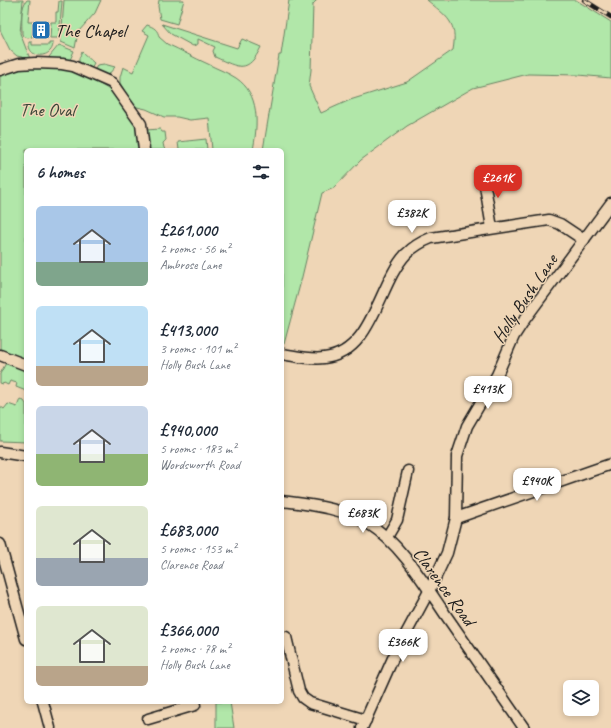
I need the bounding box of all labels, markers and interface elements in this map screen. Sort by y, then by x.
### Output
building icon: The Chapel [30,19,52,41]
place label: The Chapel [55,19,129,43]
park label: The Oval [19,98,78,122]
icon: filters [250,161,272,183]
text: 6 homes [36,162,84,183]
pin: £261K [470,165,526,199]
text: £261K [483,170,513,186]
pin: £382K [384,200,440,234]
text: £382K [397,205,427,221]
text: £261,000 [160,220,217,241]
icon: home [68,222,116,270]
text: 2 rooms · 56 m² [160,241,230,257]
street label: Holly Bush Lane [486,248,564,348]
text: Ambrose Lane [160,257,221,273]
text: £413,000 [160,320,217,341]
icon: home [68,322,116,370]
text: 3 rooms · 101 m² [160,341,236,357]
text: Holly Bush Lane [160,357,230,373]
pin: £413K [460,376,516,410]
text: £413K [473,381,503,397]
text: £940,000 [160,420,217,441]
icon: home [68,422,116,470]
text: 5 rooms · 183 m² [160,441,236,457]
text: Wordsworth Road [160,457,240,473]
pin: £940K [509,468,565,502]
text: £940K [522,473,552,489]
pin: £683K [335,500,391,534]
text: £683K [348,505,378,521]
text: £683,000 [160,520,217,541]
icon: home [68,522,116,570]
text: 5 rooms · 153 m² [160,541,236,557]
street label: Clarence Road [408,543,483,633]
text: Clarence Road [160,557,223,573]
text: £366,000 [160,620,218,641]
icon: home [68,622,116,670]
pin: £366K [375,629,431,663]
text: £366K [388,634,418,650]
text: 2 rooms · 78 m² [160,641,230,657]
text: Holly Bush Lane [160,657,230,673]
map controls [563,680,599,716]
button: layers [563,680,599,716]

